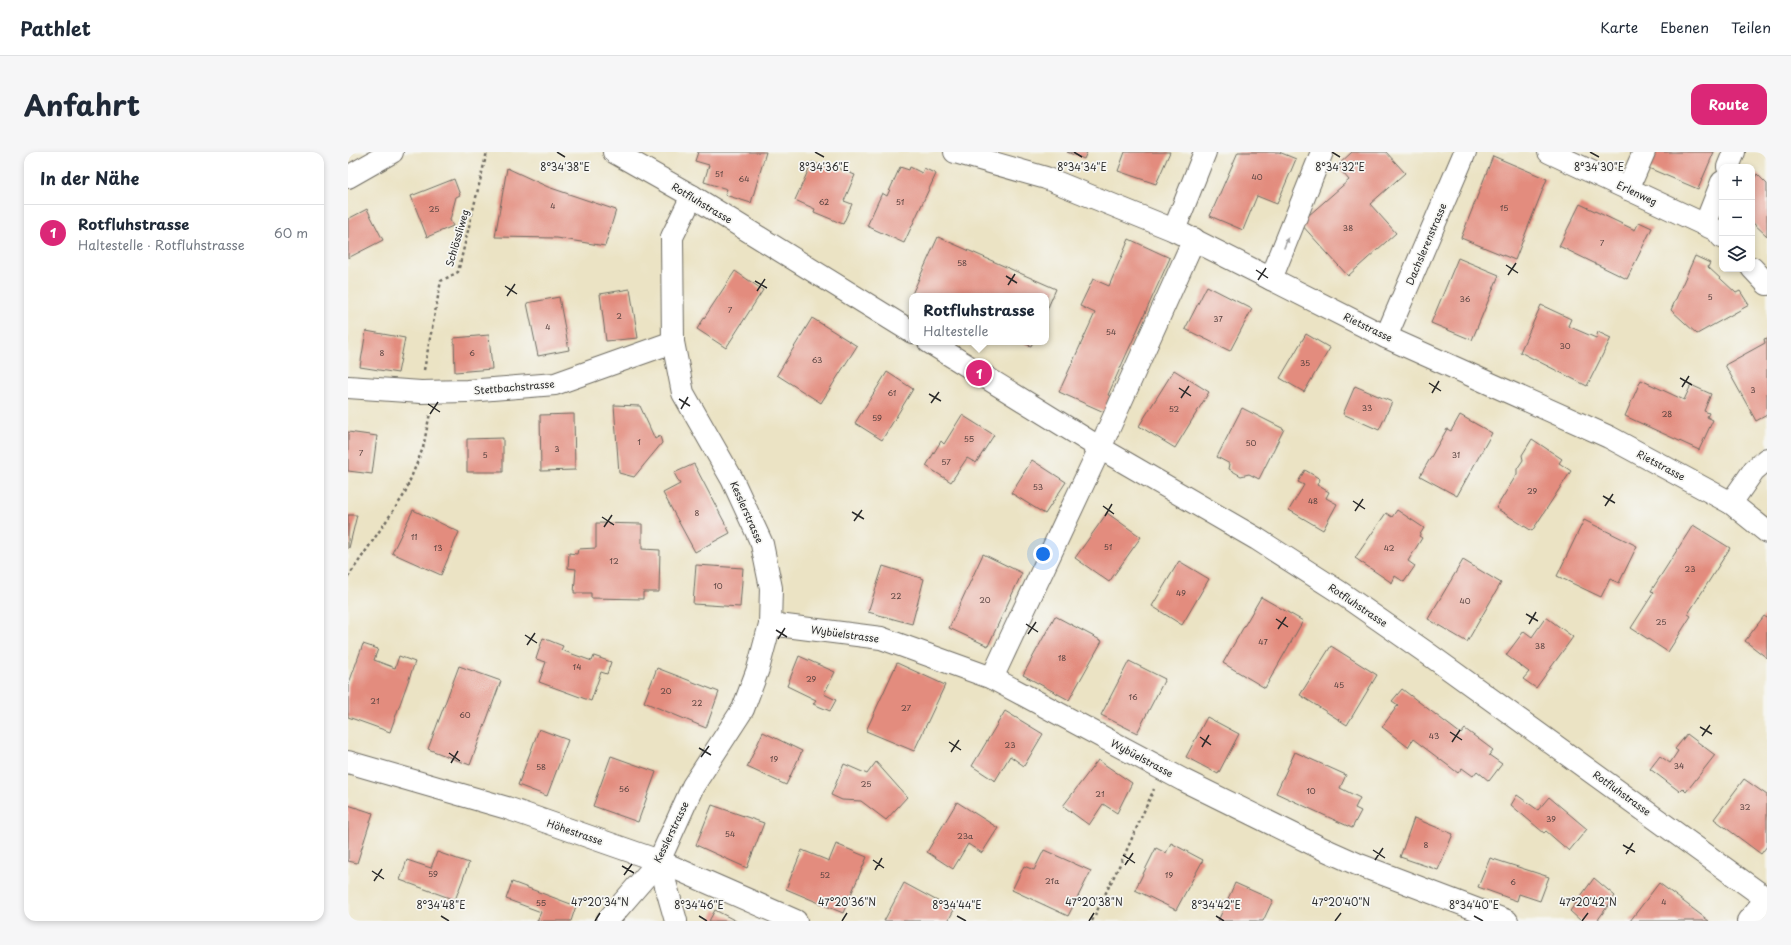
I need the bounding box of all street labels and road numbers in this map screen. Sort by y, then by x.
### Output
street label: Erlenweg [1614,177,1660,208]
street label: Rotfluhstrasse [669,179,735,227]
street label: Dachslerenstrasse [1401,200,1450,287]
street label: Schlössliweg [441,207,472,268]
street label: Rietstrasse [1341,308,1395,345]
street label: Stettbachstrasse [473,376,555,398]
street label: Rietstrasse [1634,446,1688,484]
street label: Kesslerstrasse [727,478,768,545]
street label: Rotfluhstrasse [1326,579,1391,630]
street label: Wybüelstrasse [810,621,880,647]
street label: Wybüelstrasse [1108,735,1176,781]
street label: Rotfluhstrasse [1590,766,1654,819]
street label: Kesslerstrasse [649,799,692,865]
street label: Höhestrasse [545,815,605,848]

